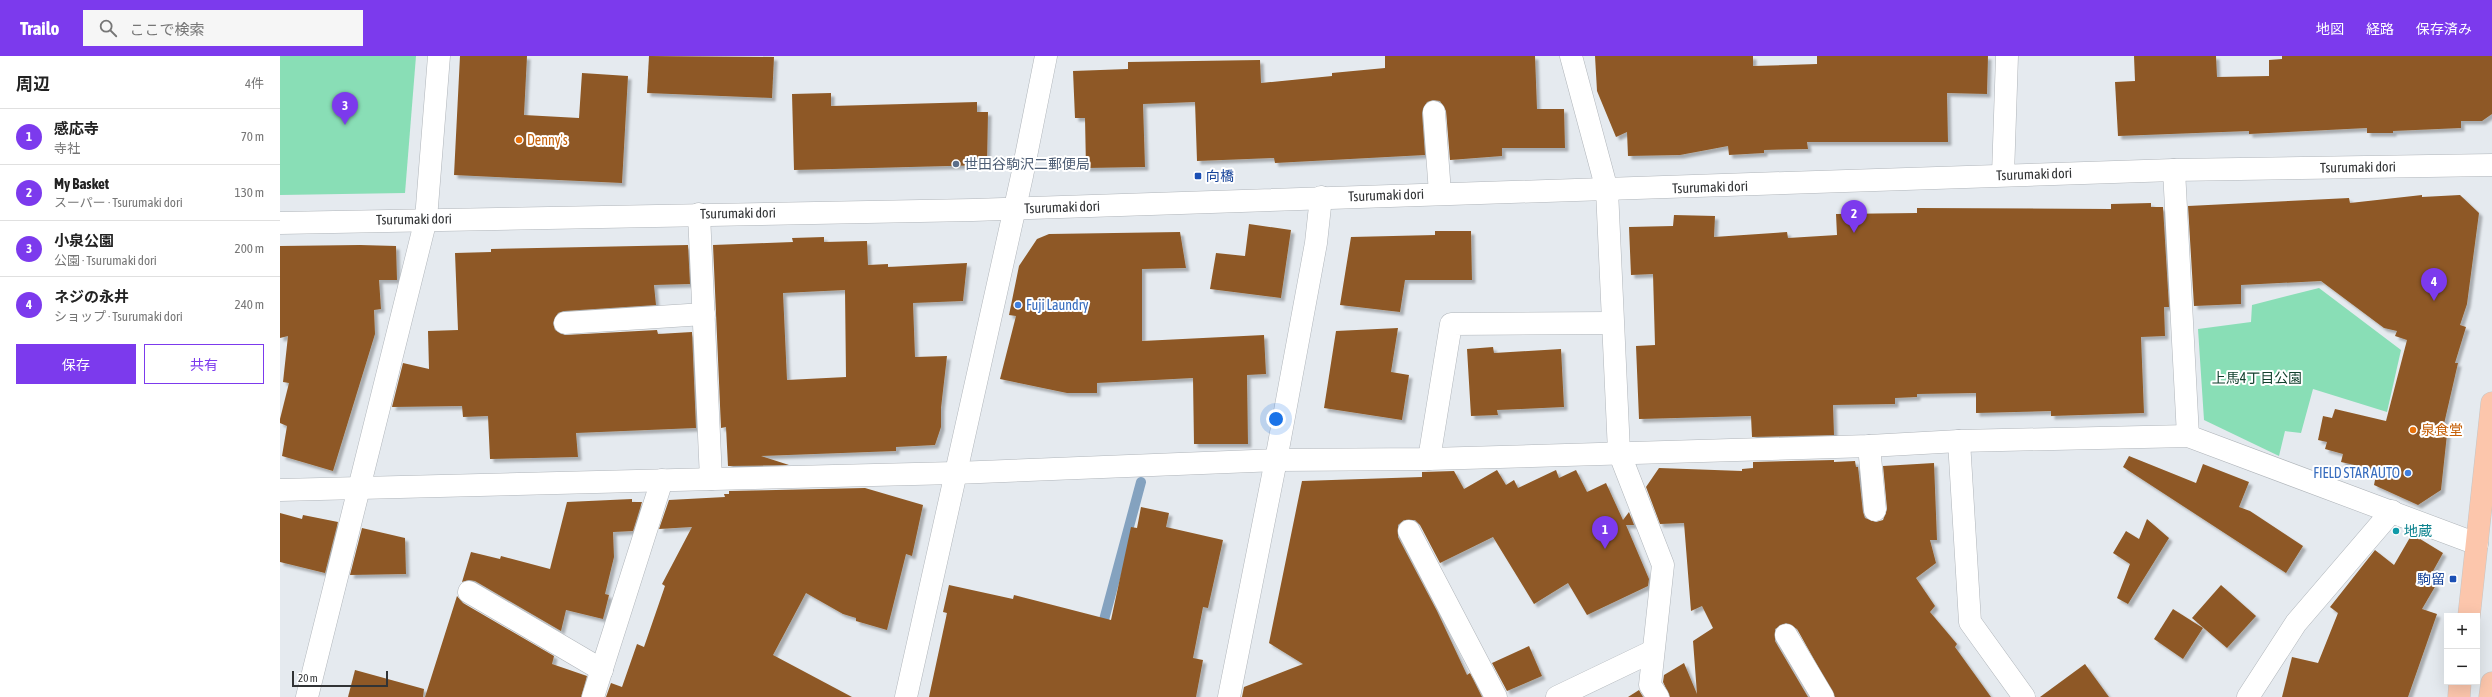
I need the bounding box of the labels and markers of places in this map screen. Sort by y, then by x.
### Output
pin: 3 [332,92,358,125]
place label: Denny's [527,132,568,148]
marker: Denny's [514,135,524,145]
place label: 世田谷駒沢二郵便局 [964,156,1090,172]
marker: 世田谷駒沢二郵便局 [951,159,961,169]
place label: 向橋 [1206,168,1234,184]
marker: 向橋 [1193,171,1203,181]
pin: 2 [1841,200,1867,233]
pin: 4 [2421,268,2447,301]
place label: Fuji Laundry [1026,297,1089,313]
marker: Fuji Laundry [1013,300,1023,310]
place label: 泉食堂 [2421,422,2463,438]
marker: 泉食堂 [2408,425,2418,435]
place label: FIELD STAR AUTO [2313,465,2400,481]
marker: FIELD STAR AUTO [2403,468,2413,478]
pin: 1 [1592,516,1618,549]
place label: 地蔵 [2404,523,2432,539]
marker: 地蔵 [2391,526,2401,536]
place label: 駒留 [2417,571,2445,587]
marker: 駒留 [2448,574,2458,584]

